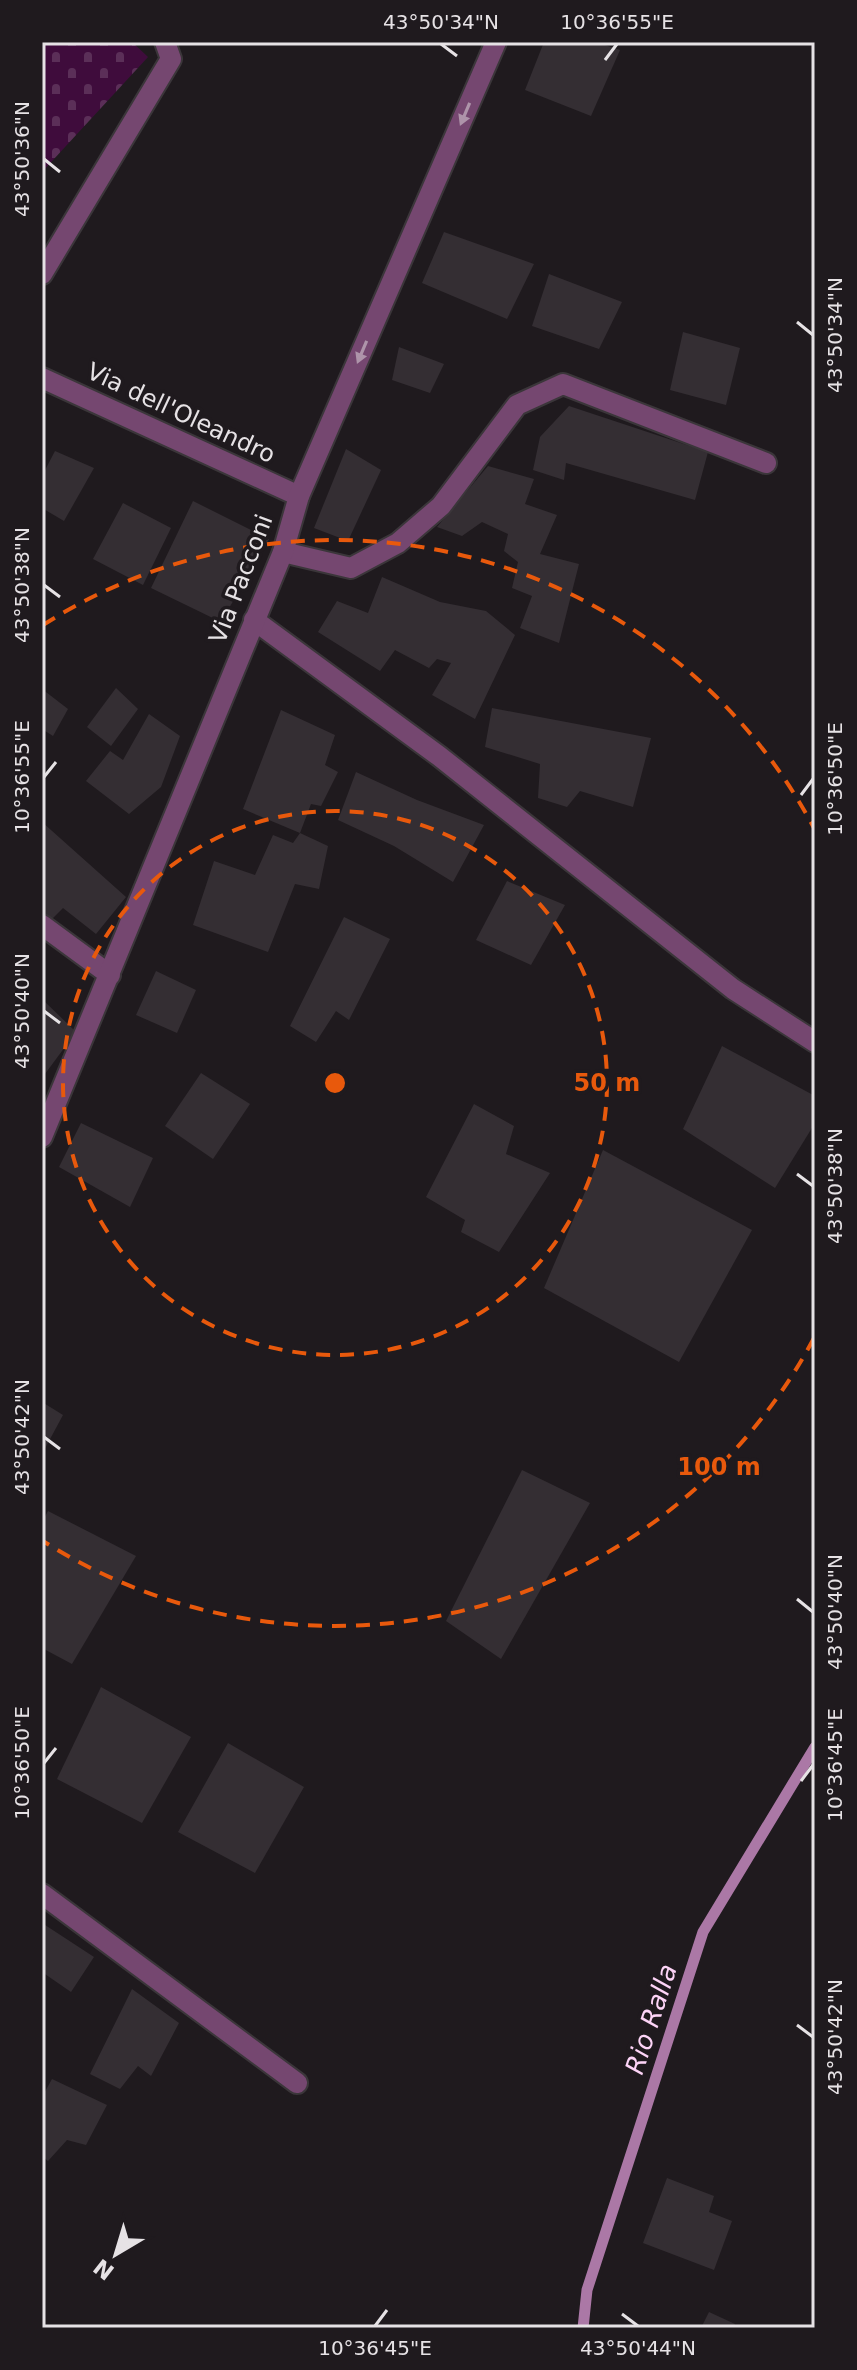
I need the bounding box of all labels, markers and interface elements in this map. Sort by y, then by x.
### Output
text: 43°50'34"N [383,10,499,34]
text: 10°36'55"E [560,10,674,34]
text: 43°50'36"N [10,101,34,217]
one-way arrow [459,102,472,125]
text: 43°50'34"N [823,277,847,393]
one-way arrow [355,340,368,364]
street label: Via dell'Oleandro [82,357,280,469]
street label: Via Pacconi [204,511,278,647]
text: 43°50'38"N [10,527,34,643]
text: 10°36'55"E [10,720,34,834]
text: 10°36'50"E [823,722,847,836]
text: 43°50'40"N [10,953,34,1069]
centre of rings [321,1069,349,1097]
text: 50 m [574,1069,640,1097]
text: 43°50'38"N [823,1128,847,1244]
text: 43°50'42"N [10,1379,34,1495]
text: 100 m [677,1453,761,1481]
text: 43°50'40"N [823,1554,847,1670]
text: 10°36'50"E [10,1706,34,1820]
text: 10°36'45"E [823,1708,847,1822]
water label: Rio Ralla [619,1960,683,2078]
text: 43°50'42"N [823,1979,847,2095]
north arrow [76,2214,156,2294]
text: N [89,2254,119,2285]
text: 10°36'45"E [318,2336,432,2360]
text: 43°50'44"N [580,2336,696,2360]

